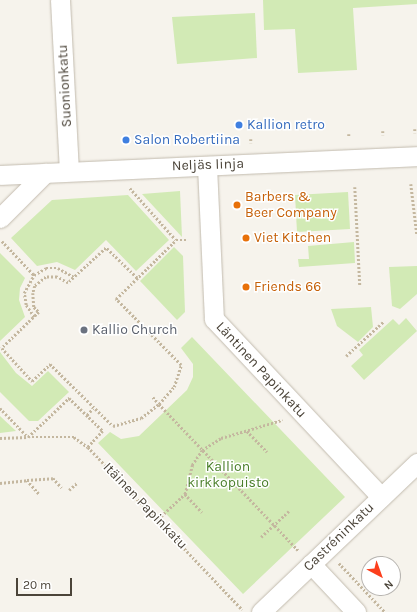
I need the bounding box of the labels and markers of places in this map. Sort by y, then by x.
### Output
place label: Kallion retro [247,117,325,133]
marker: Kallion retro [234,120,244,130]
place label: Salon Robertiina [134,132,240,148]
marker: Salon Robertiina [121,135,131,145]
place label: Barbers & Beer Company [245,189,337,222]
marker: Barbers & Beer Company [232,200,242,210]
place label: Viet Kitchen [254,230,331,246]
marker: Viet Kitchen [241,233,251,243]
place label: Friends 66 [254,279,321,295]
marker: Friends 66 [241,282,251,292]
place label: Kallio Church [92,322,177,338]
marker: Kallio Church [79,325,89,335]

